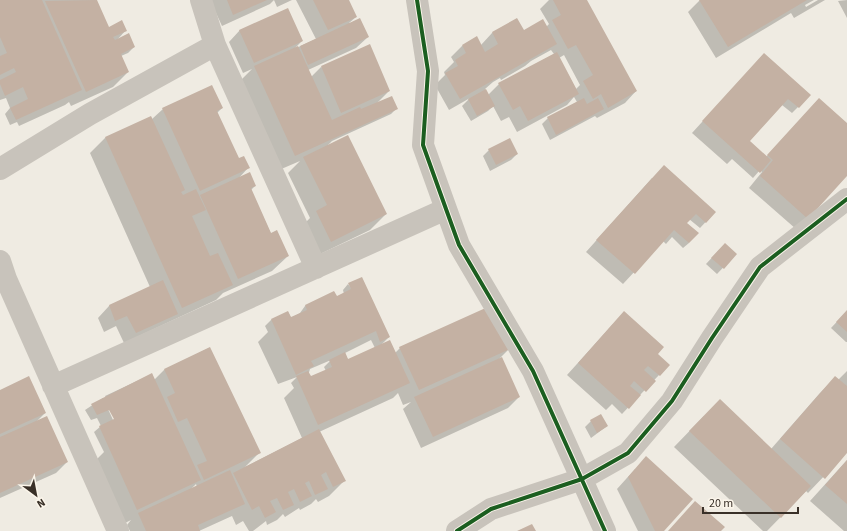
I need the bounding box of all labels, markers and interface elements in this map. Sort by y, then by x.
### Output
north arrow [16,475,56,515]
scale bar [703,489,798,515]
text: N [34,495,48,511]
text: 20 m [709,495,733,512]

